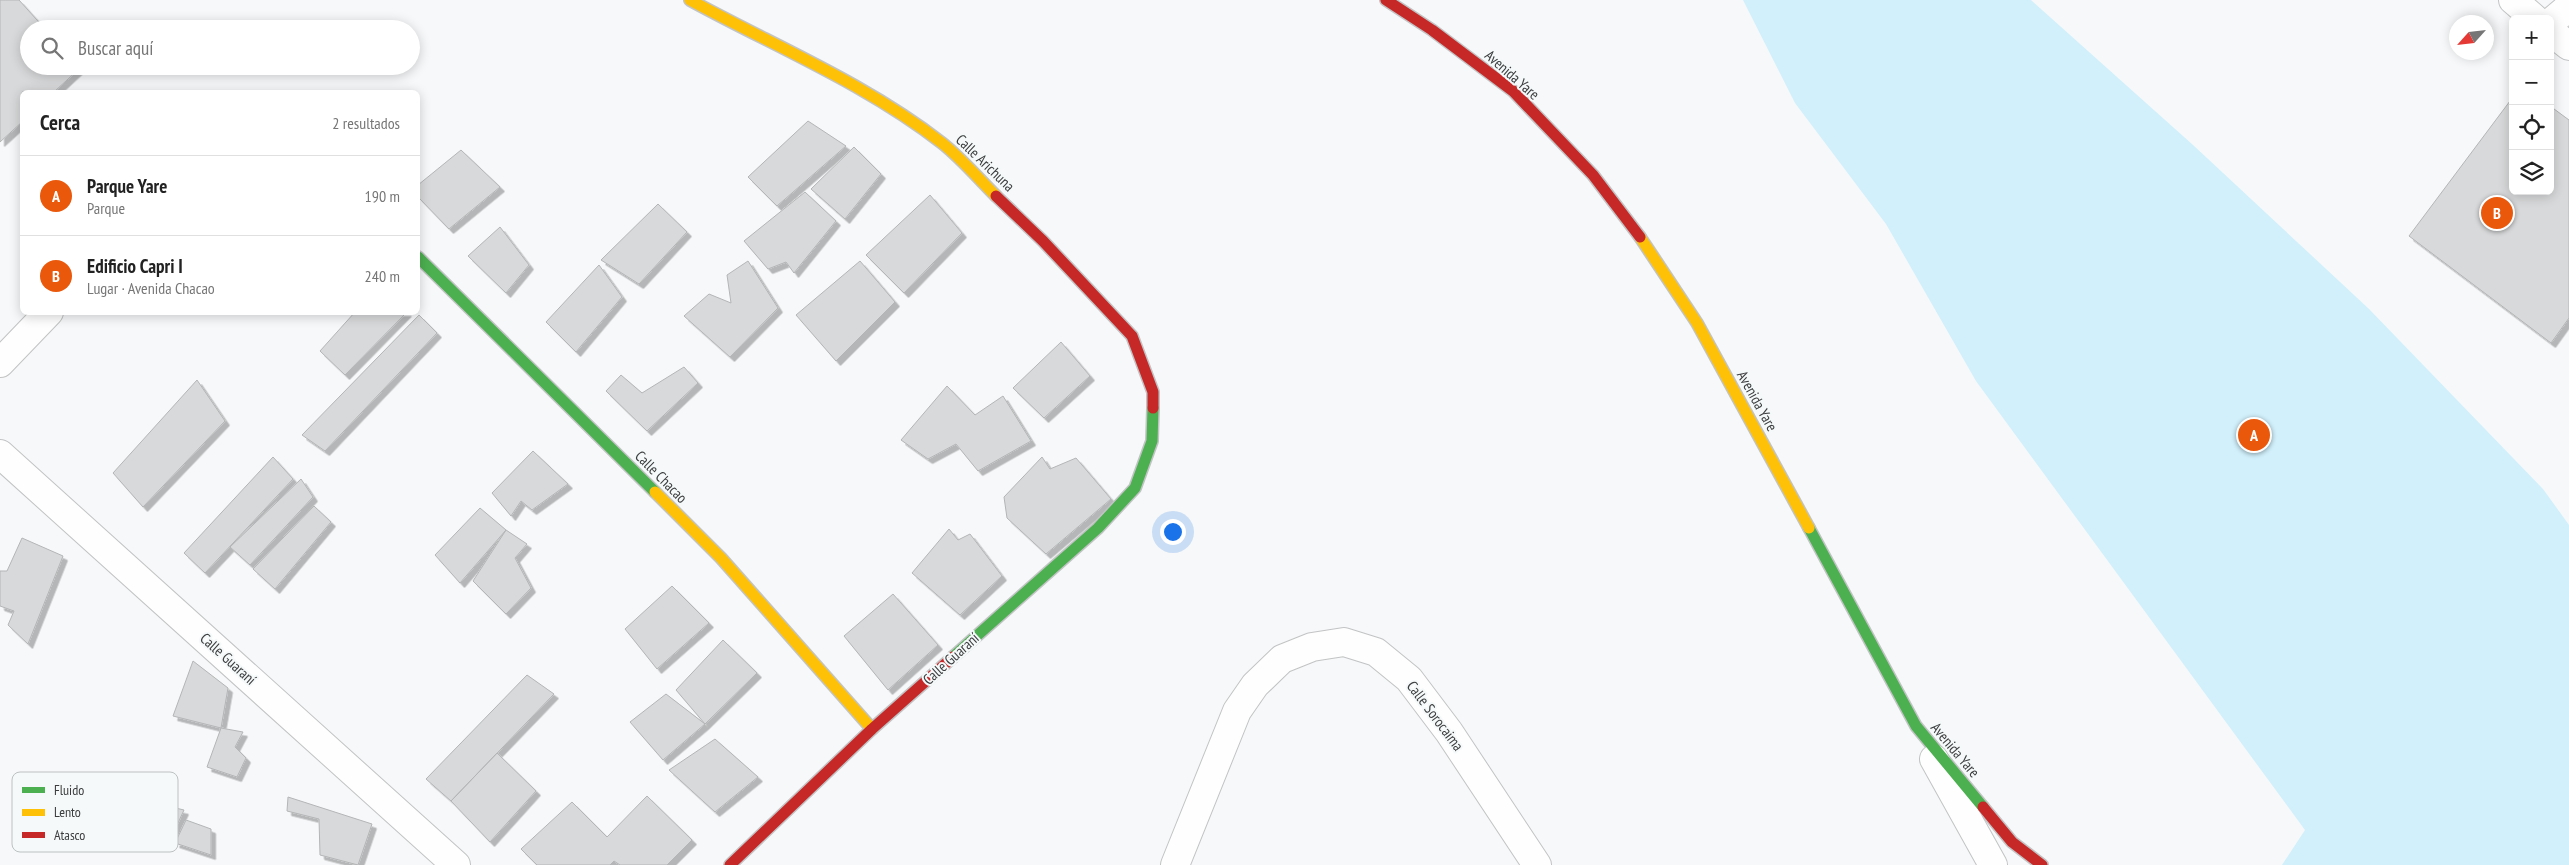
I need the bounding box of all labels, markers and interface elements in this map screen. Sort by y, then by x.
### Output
north arrow [2449,15,2494,60]
map controls [2509,15,2554,195]
button: + [2509,15,2554,60]
search box [20,20,420,75]
icon: search [38,34,66,62]
text: Buscar aquí [78,36,153,60]
street label: Avenida Yare [1481,46,1543,103]
button: − [2509,60,2554,105]
button: locate [2509,105,2554,150]
text: Cerca [40,109,80,136]
text: 2 resultados [332,113,400,133]
street label: Calle Arichuna [952,130,1019,195]
button: layers [2509,150,2554,195]
text: Parque Yare [87,174,167,198]
text: A [52,186,60,206]
text: 190 m [365,186,400,206]
pin: B [2481,194,2513,232]
text: Parque [87,198,125,218]
text: Edificio Capri I [87,254,183,278]
text: B [52,266,60,286]
text: 240 m [365,266,400,286]
text: Lugar · Avenida Chacao [87,278,215,298]
street label: Avenida Yare [1733,367,1782,434]
pin: A [2238,416,2270,454]
street label: Calle Chacao [631,446,692,507]
your location [1160,519,1186,545]
street label: Calle Guaraní [919,628,983,689]
street label: Calle Guaraní [196,629,261,689]
street label: Calle Sorocaima [1403,677,1468,755]
street label: Avenida Yare [1927,718,1984,781]
legend [12,772,178,852]
text: Fluido [54,781,84,799]
text: Lento [54,803,81,821]
text: Atasco [54,826,85,844]

